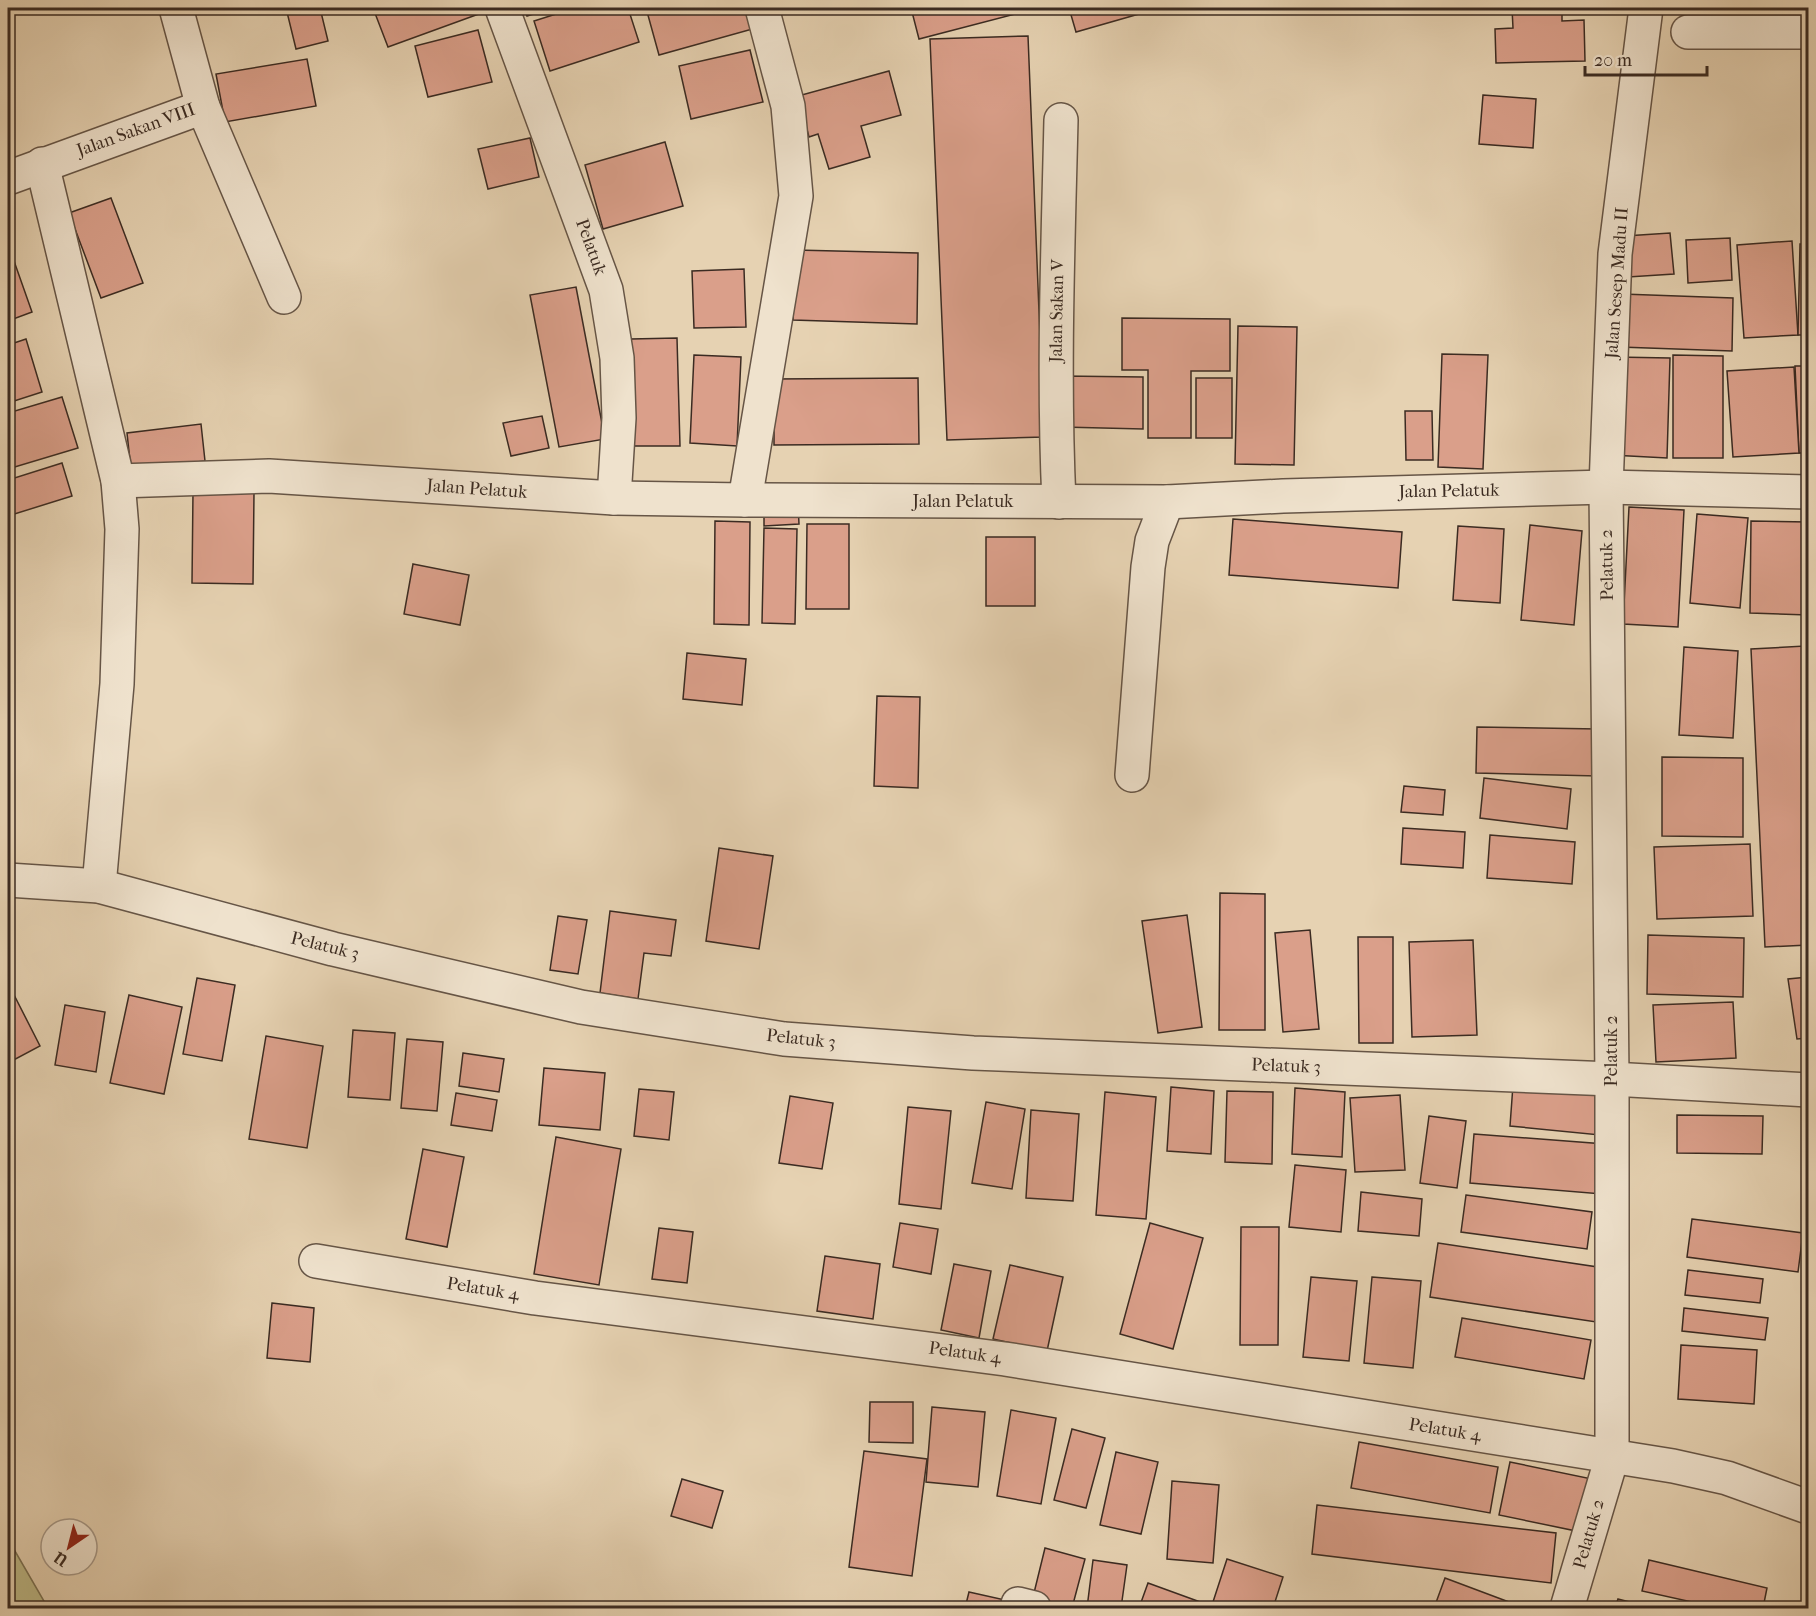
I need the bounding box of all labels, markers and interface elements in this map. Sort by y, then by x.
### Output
scale bar [1585,39,1706,77]
text: 20 m [1594,50,1632,71]
street label: Jalan Sakan VIII [72,99,198,162]
street label: Jalan Sesep Madu II [1601,206,1633,362]
street label: Pelatuk [571,216,611,279]
street label: Jalan Sakan V [1046,258,1068,365]
street label: Jalan Pelatuk [424,475,529,503]
street label: Jalan Pelatuk [1396,480,1500,502]
street label: Jalan Pelatuk [911,491,1014,512]
street label: Pelatuk 2 [1596,529,1618,601]
street label: Pelatuk 3 [289,927,361,965]
street label: Pelatuk 2 [1601,1015,1622,1087]
street label: Pelatuk 3 [765,1025,837,1053]
street label: Pelatuk 3 [1251,1054,1321,1078]
street label: Pelatuk 4 [445,1273,521,1305]
street label: Pelatuk 4 [927,1338,1003,1369]
street label: Pelatuk 4 [1407,1414,1483,1446]
street label: Pelatuk 2 [1569,1497,1609,1571]
north arrow [39,1517,99,1577]
text: U [50,1547,72,1571]

